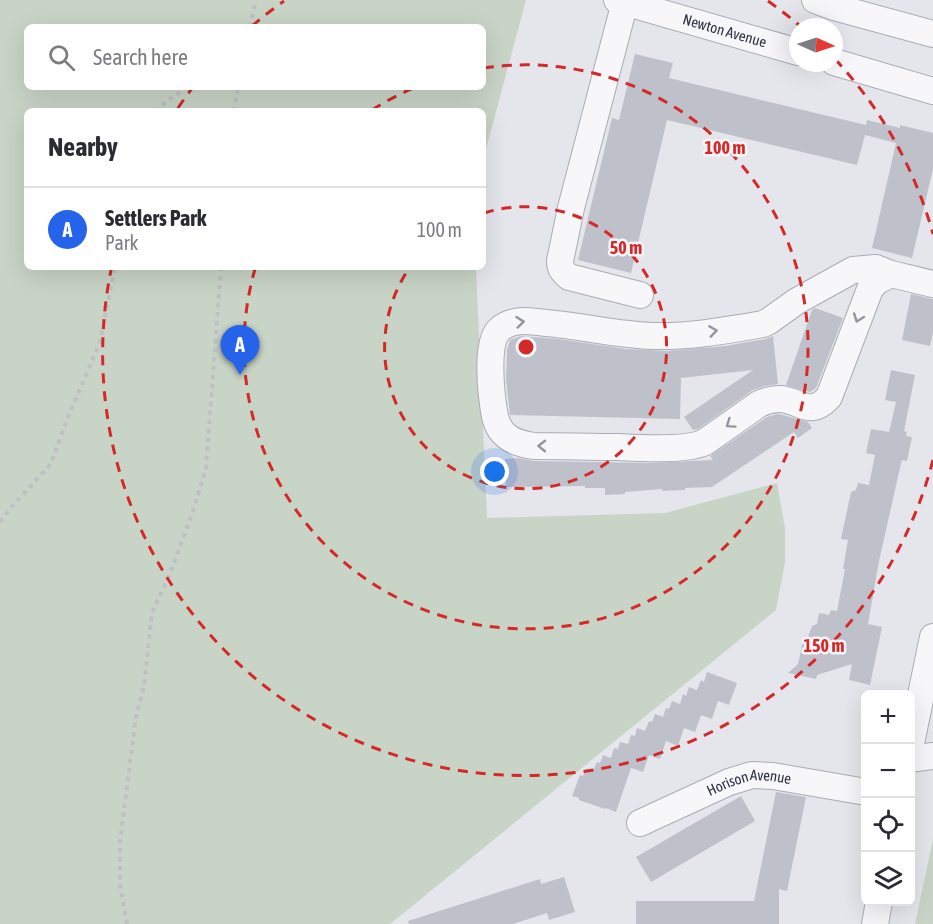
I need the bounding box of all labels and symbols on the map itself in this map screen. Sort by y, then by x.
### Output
street label: Newton Avenue [681,10,769,51]
north arrow [789,18,843,72]
text: 100 m [705,137,745,158]
text: 50 m [610,237,642,258]
one-way arrow [853,312,866,323]
one-way arrow [515,317,524,329]
pin: A [220,326,260,375]
one-way arrow [709,326,718,338]
centre of rings [516,337,536,357]
one-way arrow [726,417,737,428]
one-way arrow [537,440,546,452]
your location [480,457,509,486]
text: 150 m [804,635,844,656]
street label: Horison Avenue [704,766,793,799]

